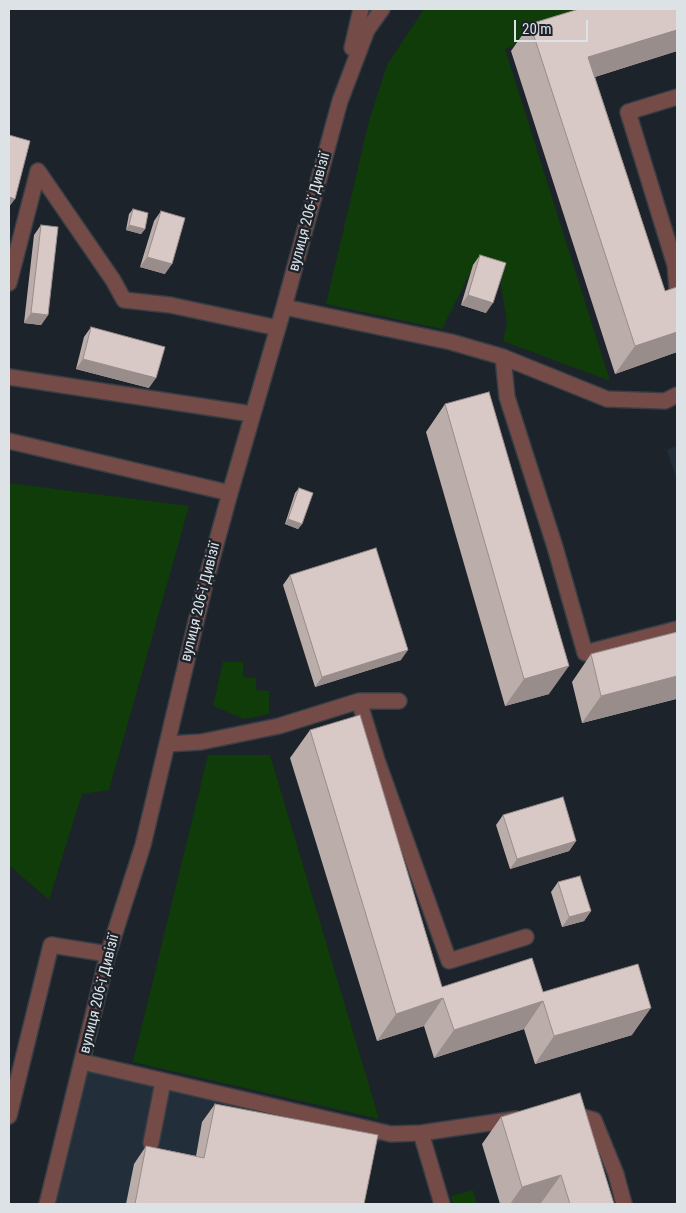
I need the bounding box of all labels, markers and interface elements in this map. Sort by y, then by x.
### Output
scale bar [516,10,590,42]
text: 20 m [522,20,552,38]
street label: вулиця 206-ї Дивізії [285,151,335,273]
street label: вулиця 206-ї Дивізії [177,540,225,664]
street label: вулиця 206-ї Дивізії [76,932,124,1056]

